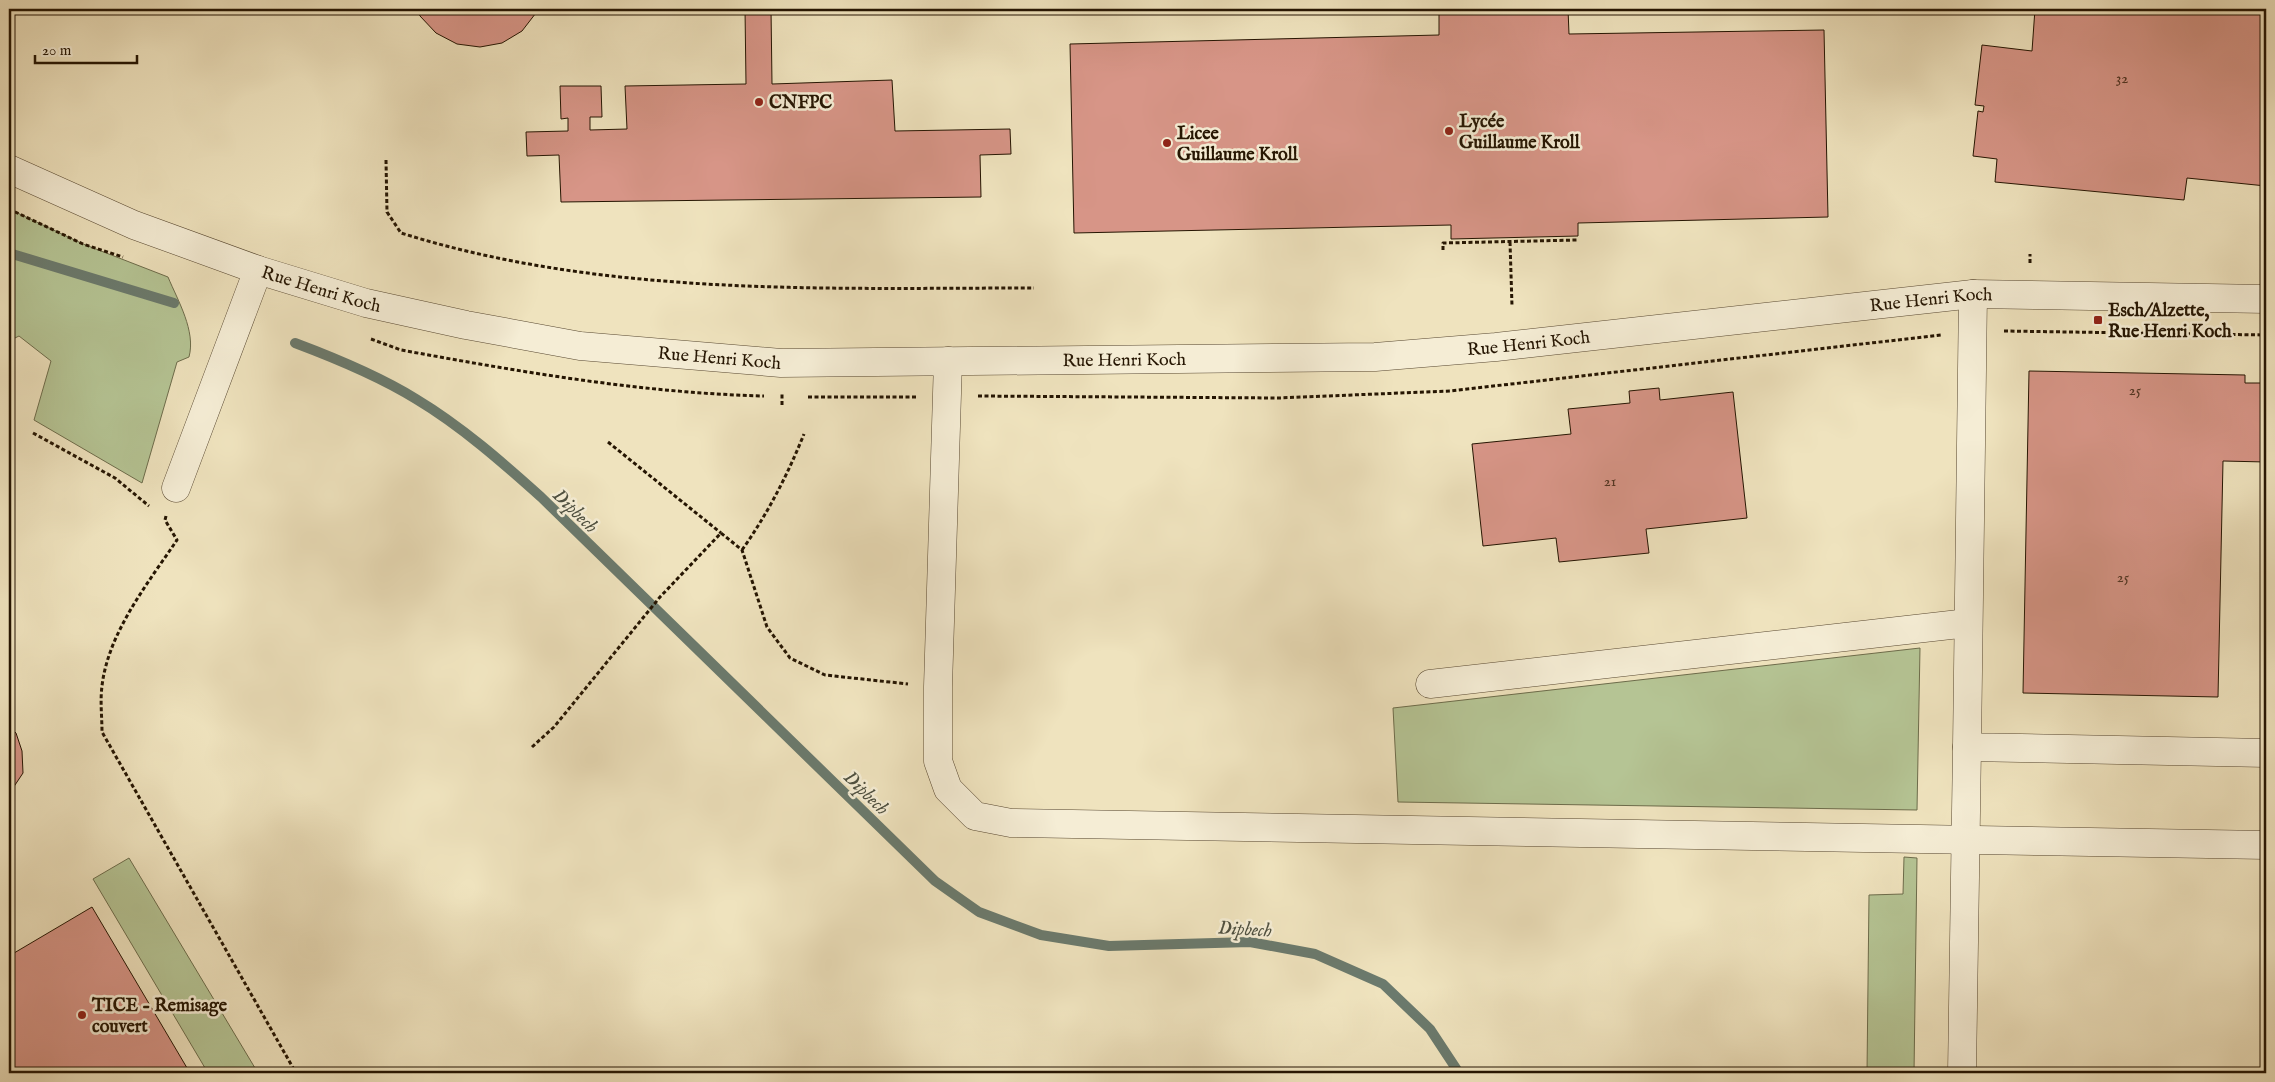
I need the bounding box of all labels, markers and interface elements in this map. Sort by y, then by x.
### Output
scale bar [35,32,138,64]
text: 20 m [42,41,72,60]
house number: 32 [2116,69,2128,88]
place label: CNFPC [769,92,832,115]
marker: CNFPC [753,96,765,108]
place label: Lycée Guillaume Kroll [1459,111,1581,155]
place label: Licee Guillaume Kroll [1177,123,1299,167]
marker: Lycée Guillaume Kroll [1443,125,1455,137]
marker: Licee Guillaume Kroll [1161,137,1173,149]
street label: Rue Henri Koch [258,262,383,319]
street label: Rue Henri Koch [1869,284,1993,318]
place label: Esch/Alzette, Rue Henri Koch [2108,300,2232,344]
marker: Esch/Alzette, Rue Henri Koch [2092,314,2104,326]
street label: Rue Henri Koch [1466,327,1592,362]
street label: Rue Henri Koch [657,343,782,376]
street label: Rue Henri Koch [1062,349,1186,373]
house number: 25 [2129,381,2142,400]
house number: 21 [1604,472,1616,491]
water label: Dipbech [547,484,602,539]
house number: 25 [2117,568,2130,587]
water label: Dipbech [838,766,893,821]
water label: Dipbech [1217,917,1272,943]
place label: TICE - Remisage couvert [91,995,228,1039]
marker: TICE - Remisage couvert [76,1009,88,1021]

